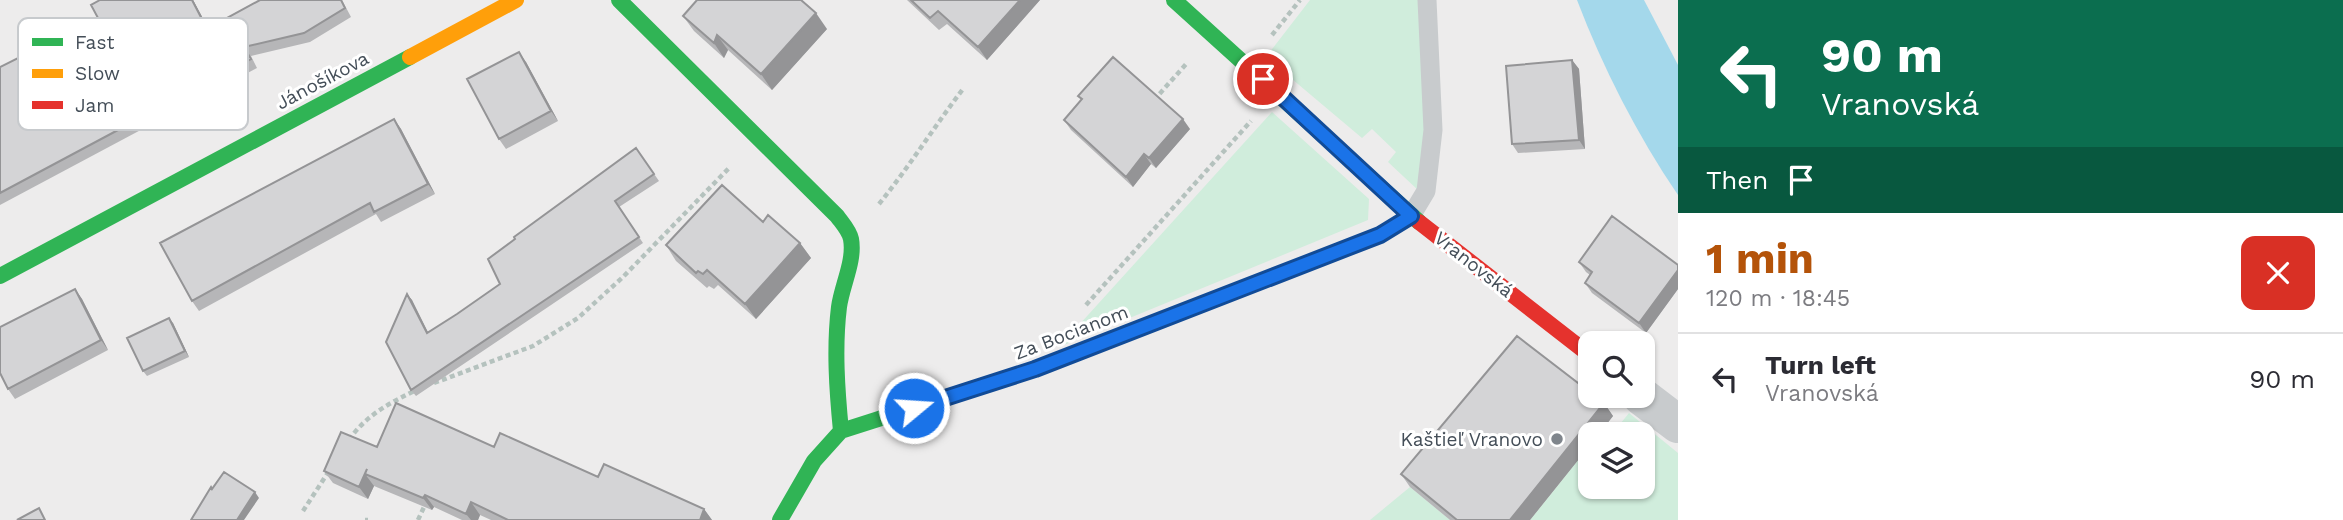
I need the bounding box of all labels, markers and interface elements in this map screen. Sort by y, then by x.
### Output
legend [18,18,248,130]
text: 90 m [1821,26,1943,84]
icon: left [1706,28,1797,119]
text: Fast [75,31,114,54]
street label: Jánošíkova [272,46,373,114]
pin [1233,49,1293,109]
icon: arrive [1244,60,1282,98]
text: Slow [75,62,120,85]
text: Vranovská [1821,85,1979,123]
text: Jam [75,94,114,117]
icon: arrive [1782,161,1820,199]
text: Then [1706,165,1768,195]
street label: Vranovská [1430,226,1518,303]
text: 1 min [1706,234,1814,283]
button: close [2241,236,2315,310]
text: 120 m · 18:45 [1706,285,1850,312]
street label: Za Bocianom [1011,300,1131,365]
map controls [1578,331,1655,499]
button: search [1578,331,1655,408]
text: Turn left [1765,350,1876,380]
icon: left [1706,360,1744,398]
text: 90 m [2249,364,2315,394]
position arrow [877,371,951,445]
text: Vranovská [1765,380,1879,407]
button: layers [1578,422,1655,499]
place label: Kaštieľ Vranovo [1401,428,1543,451]
marker: Kaštieľ Vranovo [1549,431,1565,447]

